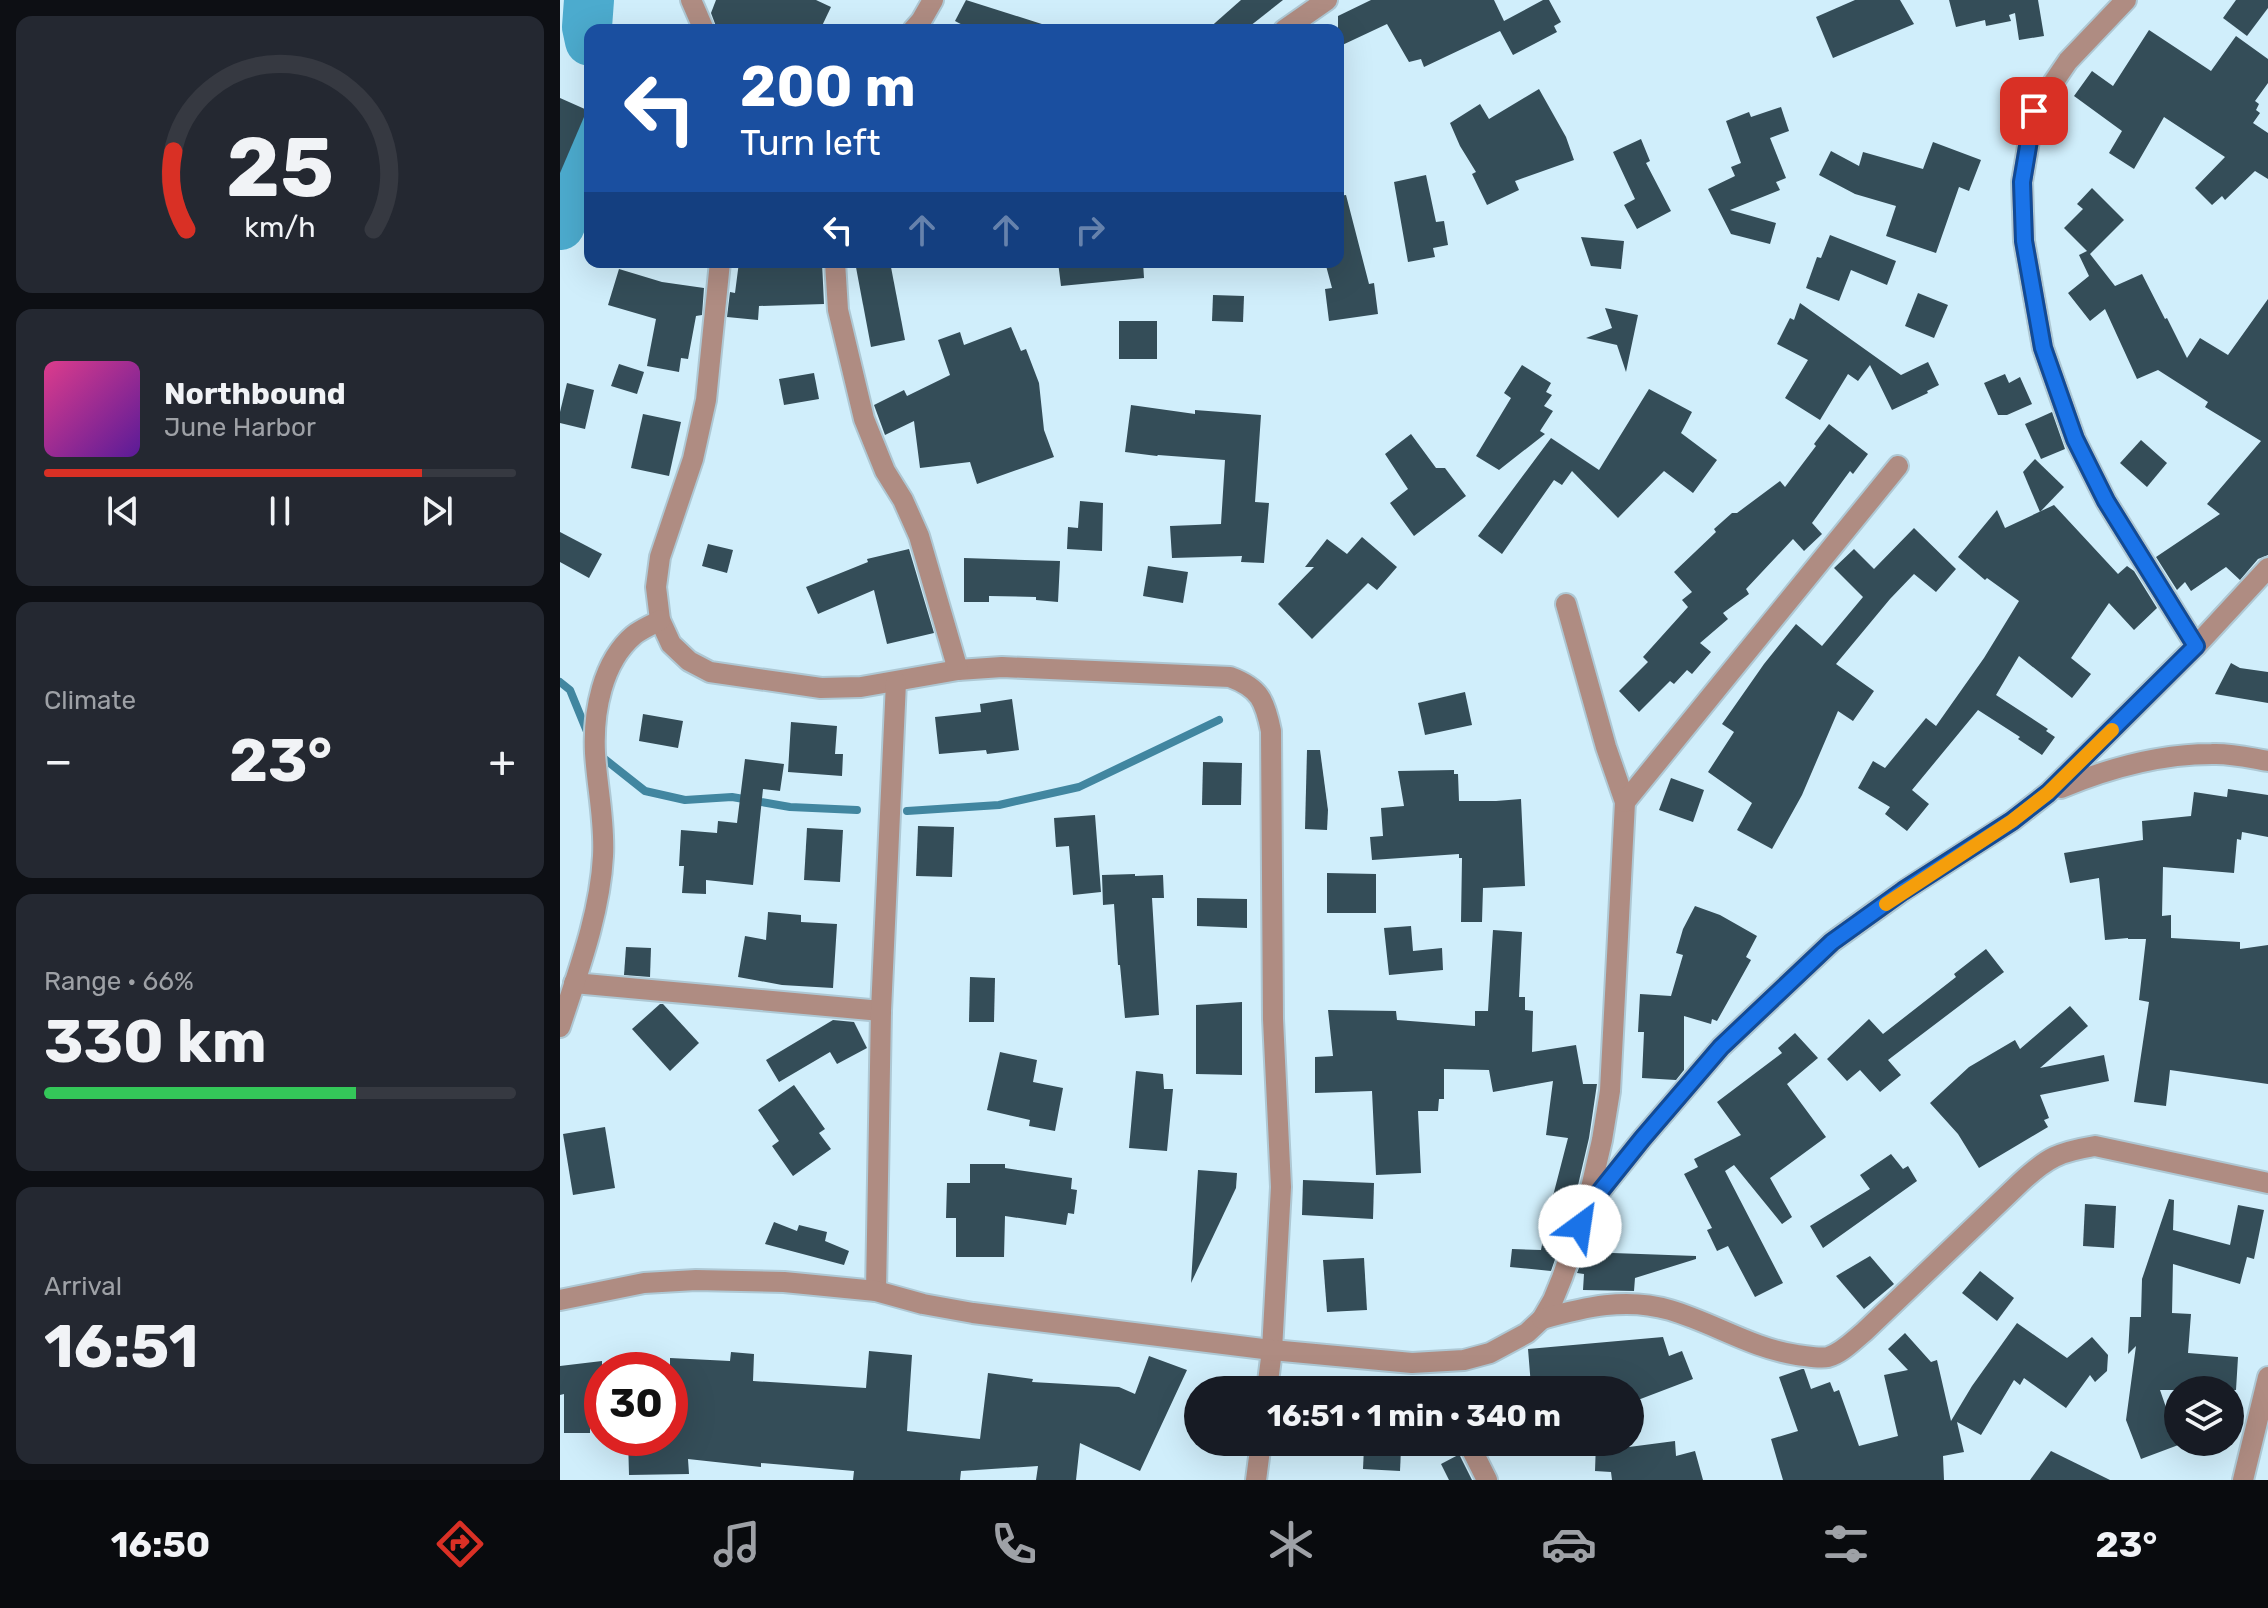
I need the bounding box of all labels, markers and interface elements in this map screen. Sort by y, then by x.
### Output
text: 200 m [740,54,916,120]
icon: left [608,56,712,160]
pin [2000,77,2068,145]
icon: arrive [2012,89,2056,133]
text: 25 [226,118,334,217]
text: Turn left [740,121,881,164]
icon: left [816,208,860,252]
icon: ahead [900,208,944,252]
icon: ahead [984,208,1028,252]
icon: right [1068,208,1112,252]
text: km/h [244,211,316,245]
text: Northbound [164,376,346,412]
text: June Harbor [164,412,316,443]
icon: previous [101,489,145,533]
icon: pause [258,489,302,533]
icon: next [415,489,459,533]
text: Climate [44,685,136,716]
text: 23° [229,725,332,796]
text: − [44,735,73,787]
text: + [489,735,516,787]
text: Range · 66% [44,966,194,997]
text: 330 km [44,1006,267,1077]
position arrow [1538,1184,1622,1268]
text: Arrival [44,1271,122,1302]
text: 16:51 [44,1311,199,1382]
speed limit sign: 30 [584,1352,688,1456]
map controls [2164,1376,2244,1456]
button: layers [2164,1376,2244,1456]
text: 16:51 · 1 min · 340 m [1267,1398,1561,1434]
icon: directions [432,1516,488,1572]
icon: music [709,1516,765,1572]
icon: phone [986,1516,1042,1572]
icon: climate [1263,1516,1319,1572]
icon: car [1541,1516,1597,1572]
icon: filters [1818,1516,1874,1572]
text: 16:50 [111,1523,210,1566]
text: 23° [2095,1523,2157,1566]

